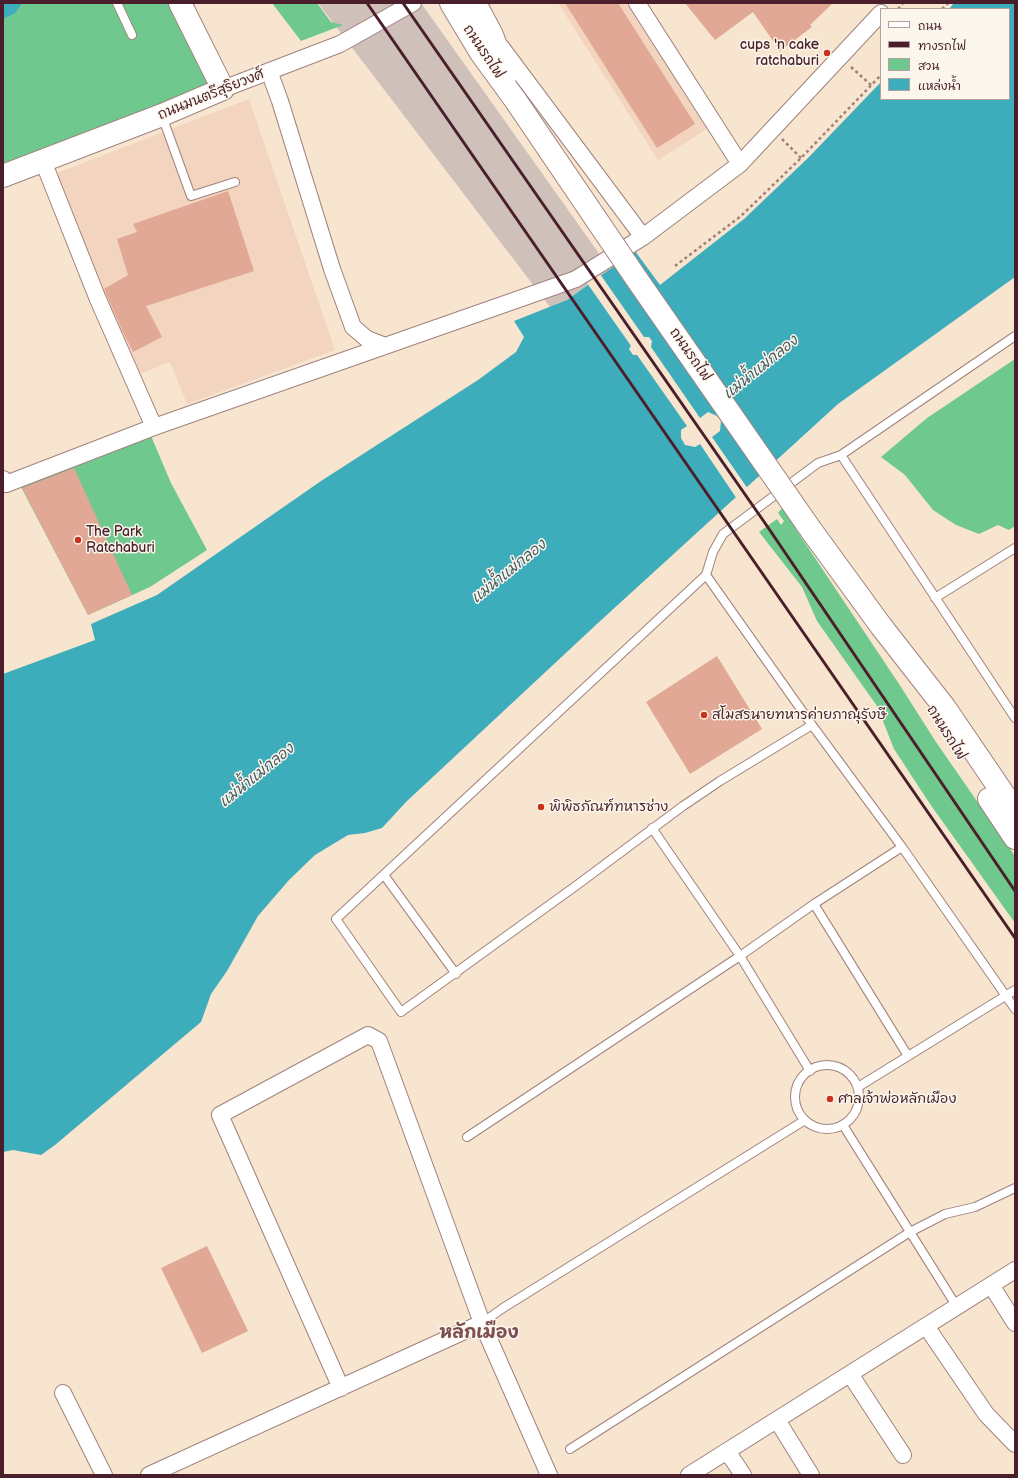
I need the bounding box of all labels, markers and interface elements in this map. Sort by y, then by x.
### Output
legend [880,8,1010,100]
text: ถนน [918,19,942,34]
street label: ถนนรถไฟ [459,22,507,82]
place label: cups 'n cake ratchaburi [740,37,819,70]
text: ทางรถไฟ [918,39,966,54]
marker: cups 'n cake ratchaburi [822,48,832,58]
text: สวน [918,59,939,74]
street label: ถนนมนตรีสุริยวงศ์ [156,66,266,124]
text: แหล่งน้ำ [918,79,961,94]
street label: ถนนรถไฟ [666,325,714,385]
water label: แม่น้ำแม่กลอง [720,332,802,404]
place label: The Park Ratchaburi [86,524,155,556]
marker: The Park Ratchaburi [73,535,83,545]
water label: แม่น้ำแม่กลอง [468,536,550,608]
street label: ถนนรถไฟ [923,703,969,763]
place label: สโมสรนายทหารค่ายภาณุรังษี [712,707,887,723]
marker: สโมสรนายทหารค่ายภาณุรังษี [699,710,709,720]
water label: แม่น้ำแม่กลอง [216,740,298,812]
place label: พิพิธภัณฑ์ทหารช่าง [549,799,668,815]
marker: พิพิธภัณฑ์ทหารช่าง [536,802,546,812]
place label: ศาลเจ้าพ่อหลักเมือง [838,1091,956,1107]
marker: ศาลเจ้าพ่อหลักเมือง [825,1094,835,1104]
district label: หลักเมือง [439,1322,519,1344]

